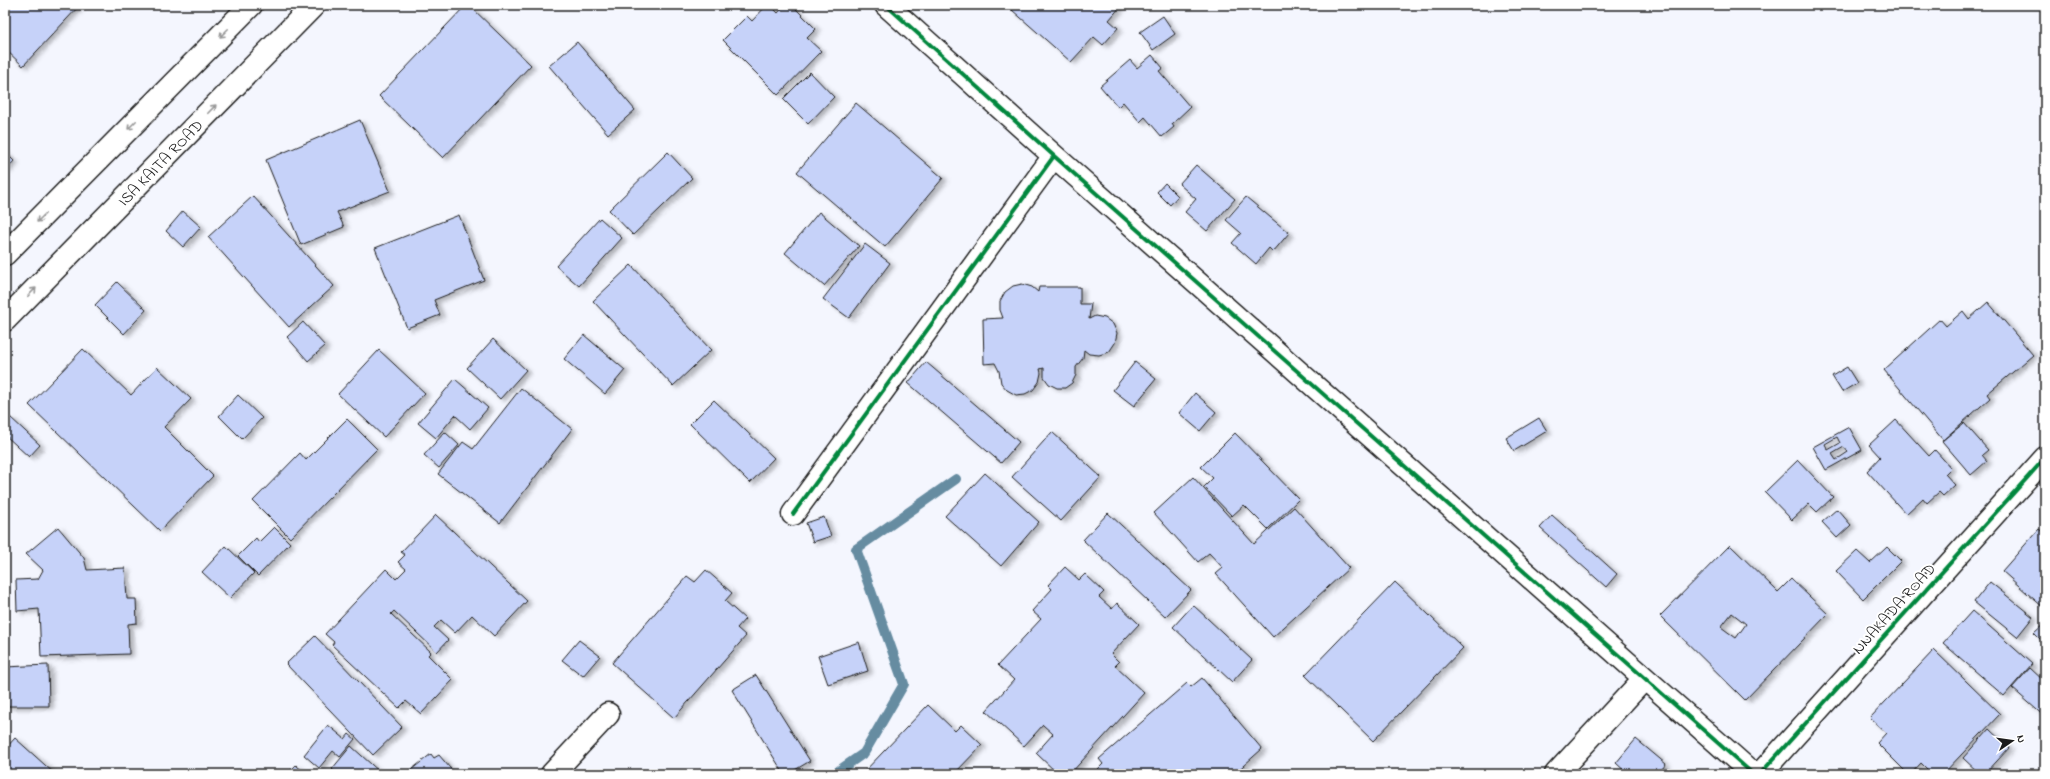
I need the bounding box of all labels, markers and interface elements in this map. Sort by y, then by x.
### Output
one-way arrow [219,28,228,38]
one-way arrow [207,104,216,114]
street label: ISA KAITA ROAD [113,115,209,213]
one-way arrow [127,120,137,130]
one-way arrow [36,213,46,223]
one-way arrow [27,287,37,297]
street label: NNAKADA ROAD [1847,558,1942,660]
north arrow [1992,721,2032,761]
text: N [2012,734,2029,744]

